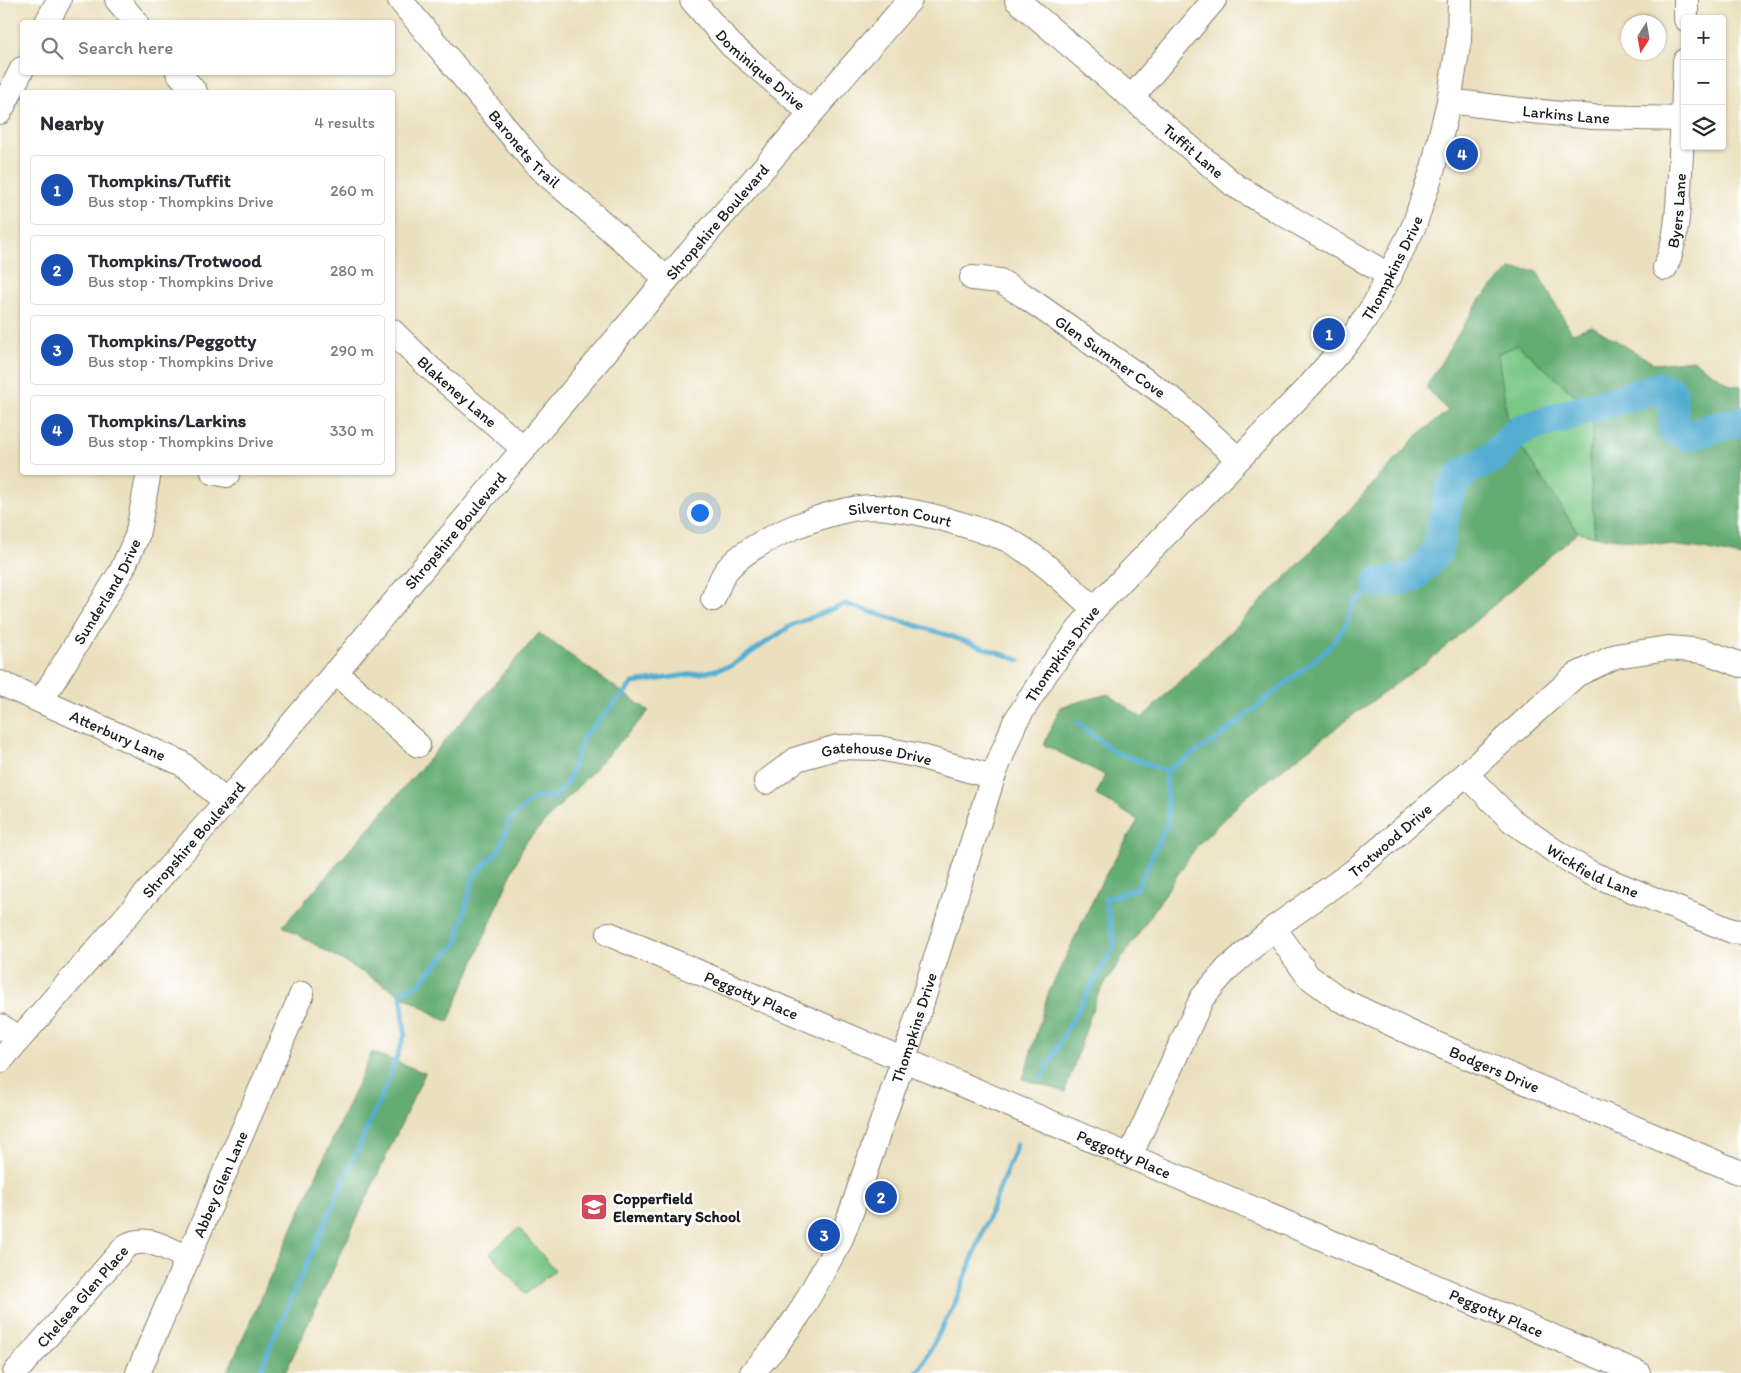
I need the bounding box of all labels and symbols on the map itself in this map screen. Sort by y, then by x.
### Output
north arrow [1621,15,1666,60]
street label: Dominique Drive [712,25,809,114]
street label: Larkins Lane [1522,101,1610,127]
street label: Baronets Trail [484,106,564,192]
street label: Tuffit Lane [1159,120,1228,182]
pin: 4 [1446,135,1478,173]
street label: Shropshire Boulevard [662,160,773,284]
street label: Byers Lane [1663,172,1690,250]
street label: Thompkins Drive [1357,214,1427,324]
street label: Glen Summer Cove [1051,311,1169,402]
pin: 1 [1313,315,1345,353]
street label: Blakeney Lane [413,352,501,432]
street label: Shropshire Boulevard [400,468,510,593]
street label: Silverton Court [847,498,954,531]
your location [687,500,713,526]
street label: Sunderland Drive [69,536,145,648]
street label: Thompkins Drive [1021,602,1103,706]
street label: Atterbury Lane [67,706,169,765]
street label: Gatehouse Drive [819,738,934,769]
street label: Shropshire Boulevard [138,778,249,902]
street label: Trotwood Drive [1345,799,1436,882]
street label: Wickfield Lane [1543,840,1641,902]
street label: Peggotty Place [702,967,801,1024]
street label: Thompkins Drive [887,970,941,1085]
street label: Bodgers Drive [1447,1042,1542,1097]
street label: Peggotty Place [1074,1126,1174,1183]
street label: Abbey Glen Lane [189,1128,252,1240]
pin: 2 [865,1178,897,1216]
place label: Copperfield Elementary School [613,1189,741,1227]
school or university icon: Copperfield Elementary School [579,1192,609,1222]
pin: 3 [808,1216,840,1254]
street label: Chelsea Glen Place [33,1241,133,1352]
street label: Peggotty Place [1447,1285,1546,1342]

